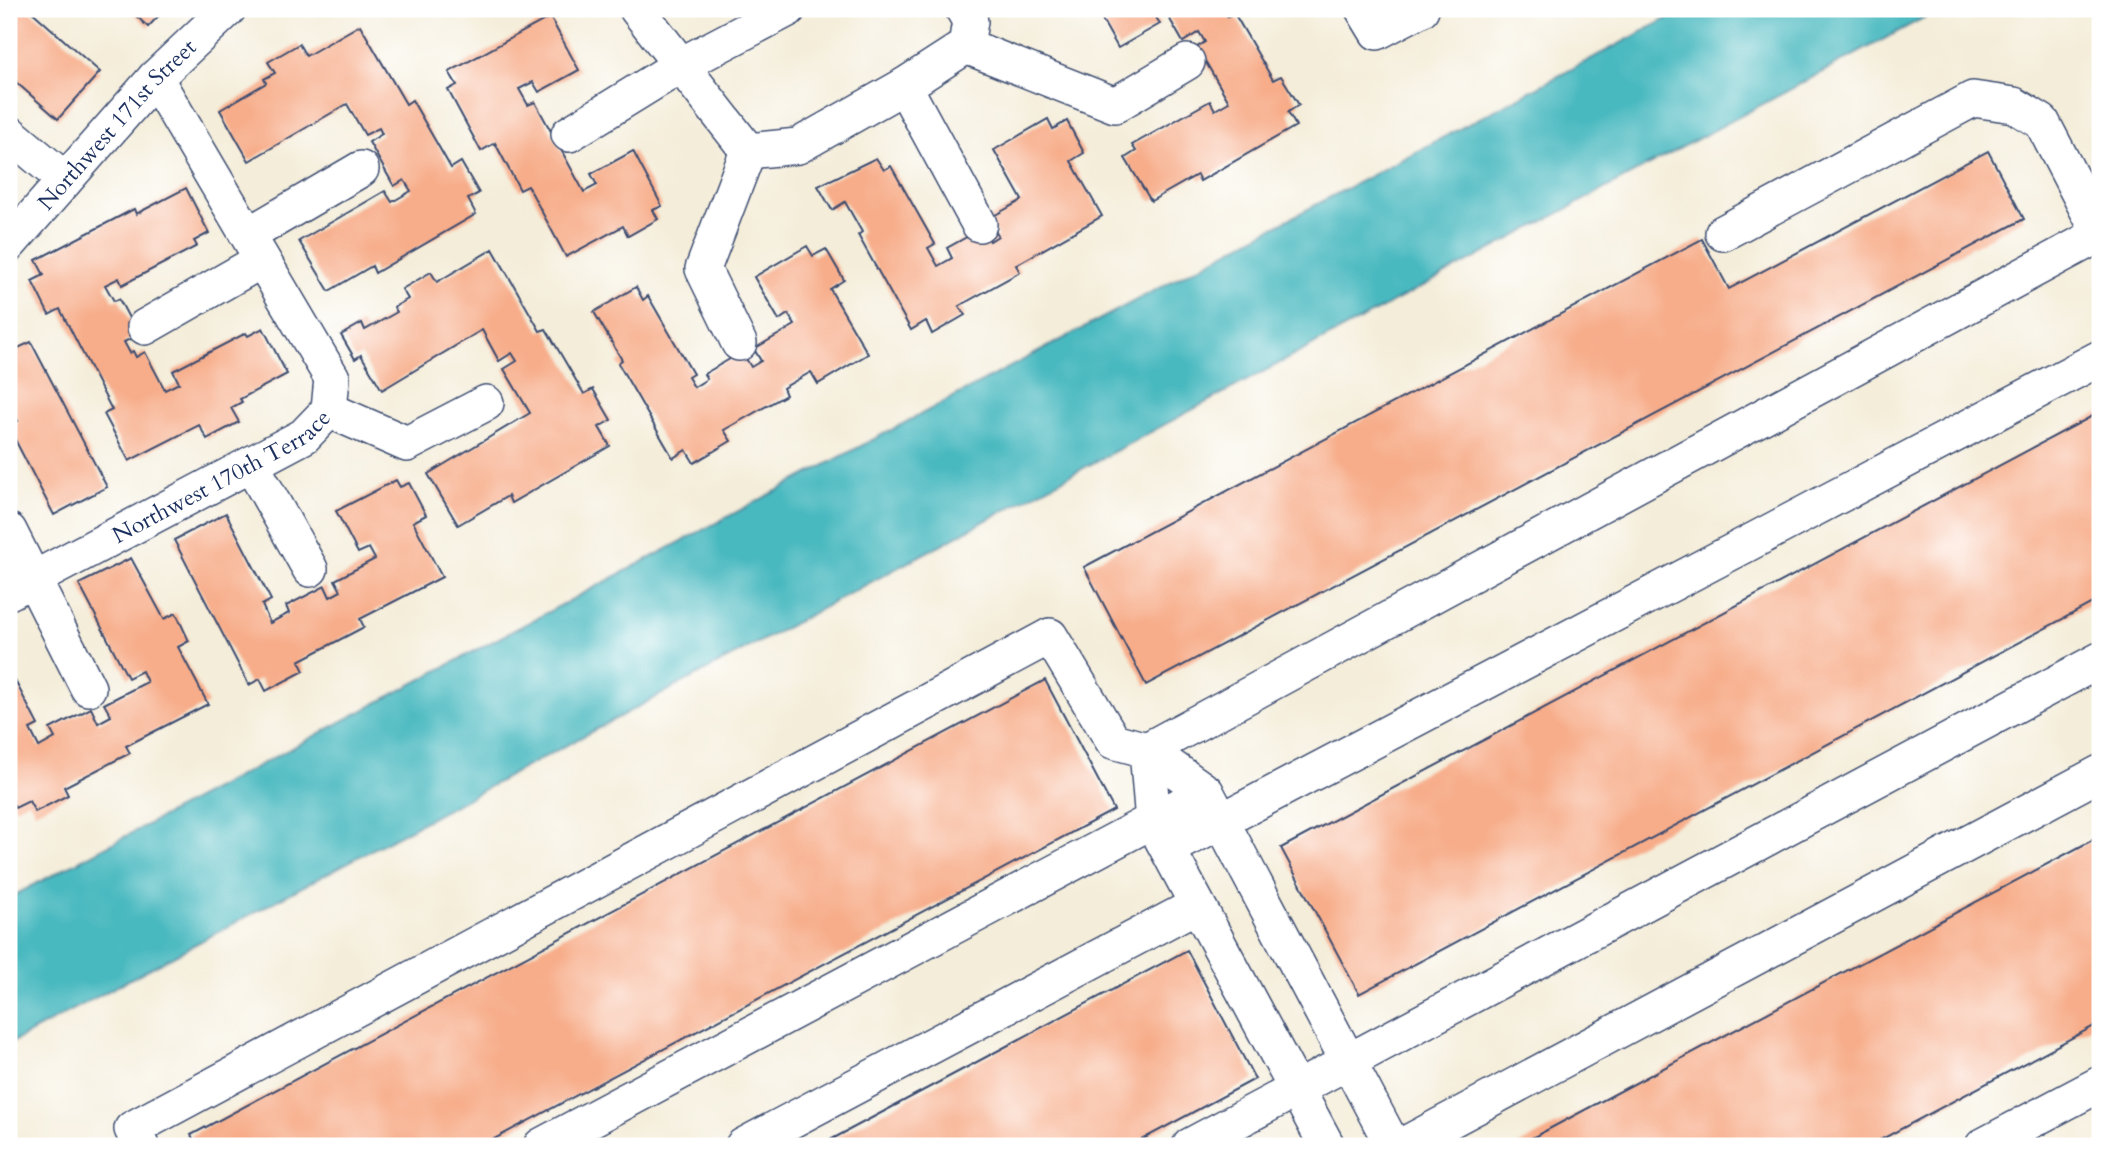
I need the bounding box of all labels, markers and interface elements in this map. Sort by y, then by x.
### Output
street label: Northwest 171st Street [30,32,203,217]
street label: Northwest 170th Terrace [107,402,337,550]

